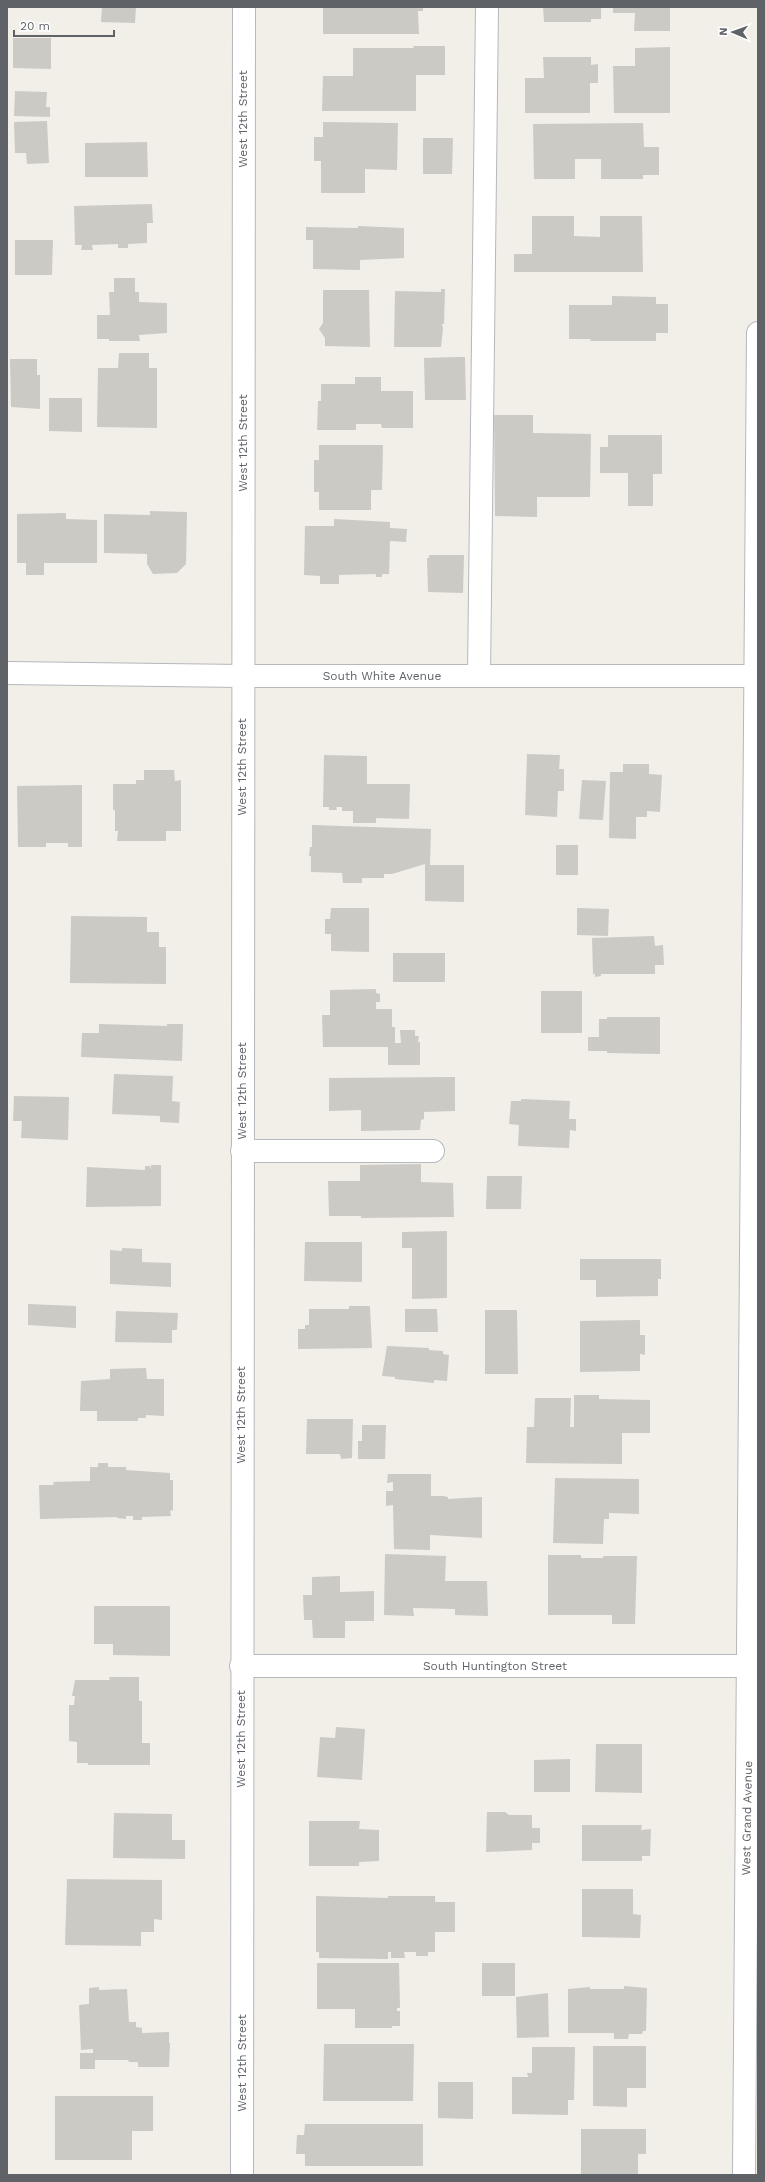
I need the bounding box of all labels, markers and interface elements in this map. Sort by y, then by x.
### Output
scale bar [14,12,114,38]
north arrow [713,12,753,52]
text: 20 m [20,19,50,33]
text: N [717,27,730,36]
street label: West 12th Street [236,70,250,168]
street label: West 12th Street [236,394,250,492]
street label: South White Avenue [323,669,441,683]
street label: West 12th Street [235,718,249,816]
street label: West 12th Street [235,1042,249,1140]
street label: West 12th Street [234,1366,248,1464]
street label: South Huntington Street [423,1659,567,1673]
street label: West 12th Street [234,1690,248,1788]
street label: West Grand Avenue [739,1760,755,1875]
street label: West 12th Street [235,2014,249,2112]

